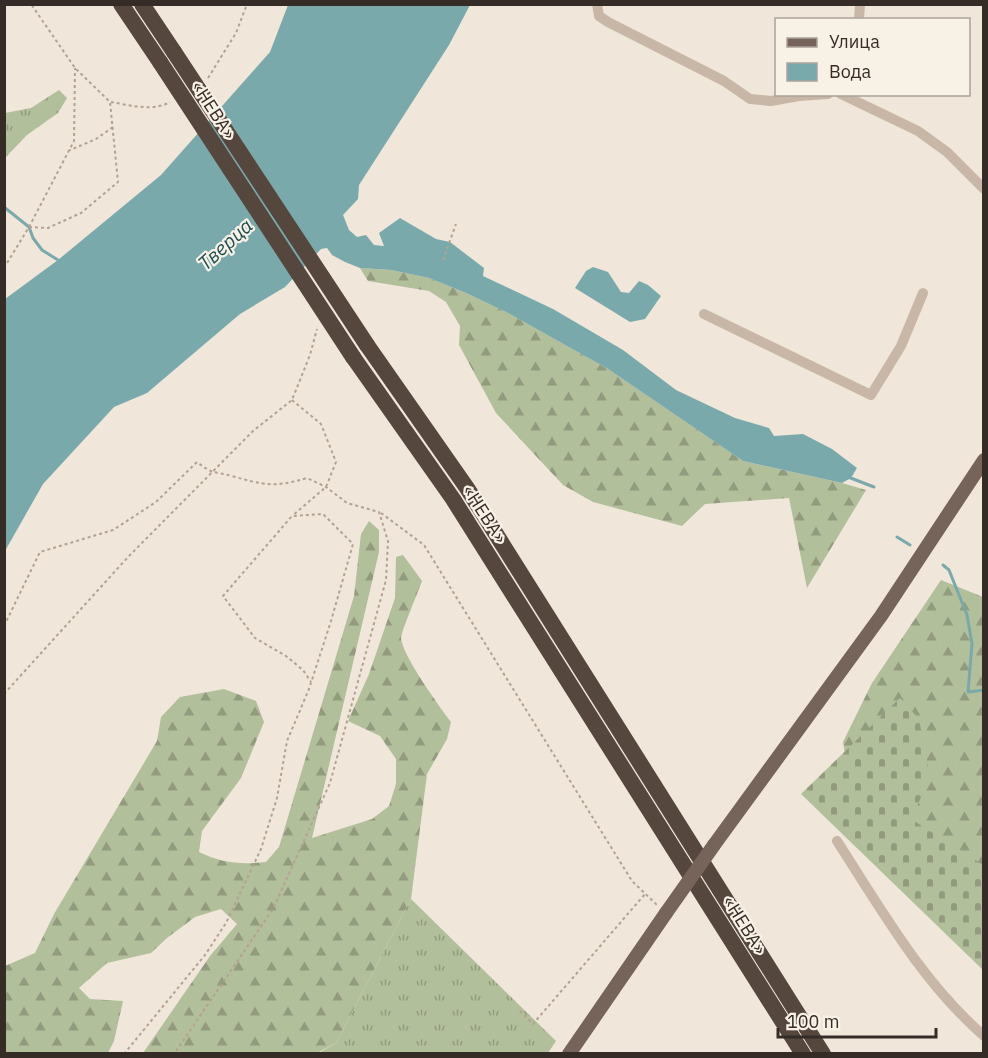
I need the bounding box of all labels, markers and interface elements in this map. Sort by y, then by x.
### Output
legend [775,18,970,96]
text: Улица [829,30,880,53]
text: Вода [829,60,872,83]
street label: «НЕВА» [187,77,241,143]
water label: Тверца [192,212,258,276]
street label: «НЕВА» [458,481,512,547]
street label: «НЕВА» [718,891,772,959]
scale bar [778,1001,936,1039]
text: 100 m [787,1010,839,1033]

